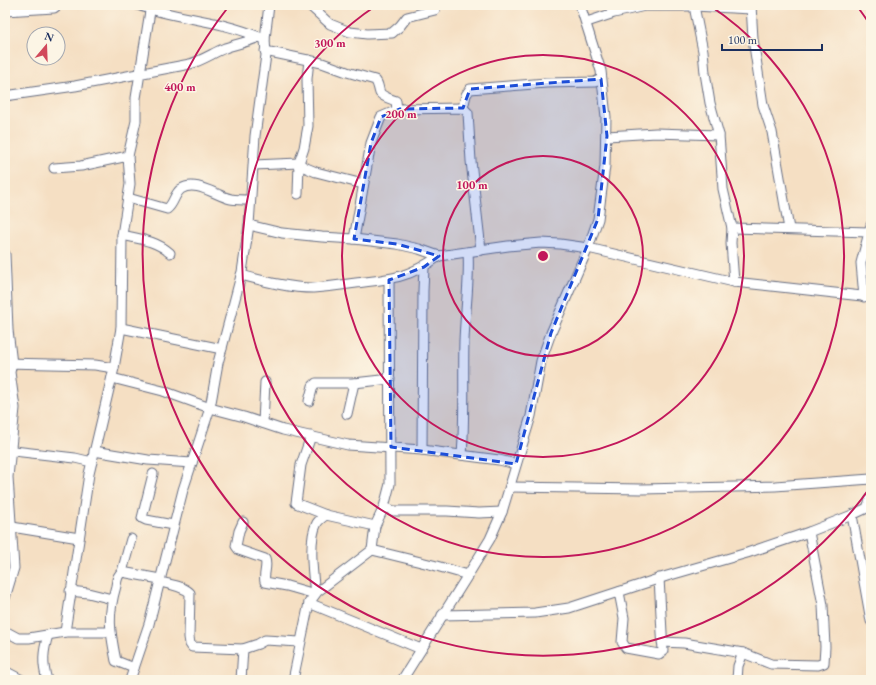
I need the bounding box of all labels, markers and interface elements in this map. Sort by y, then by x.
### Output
north arrow [26,26,66,66]
scale bar [722,26,822,52]
text: N [43,28,56,45]
text: 100 m [728,32,758,48]
text: 300 m [314,35,346,51]
text: 400 m [164,79,196,95]
text: 200 m [385,106,417,122]
text: 100 m [456,177,488,193]
centre of rings [536,249,550,263]

